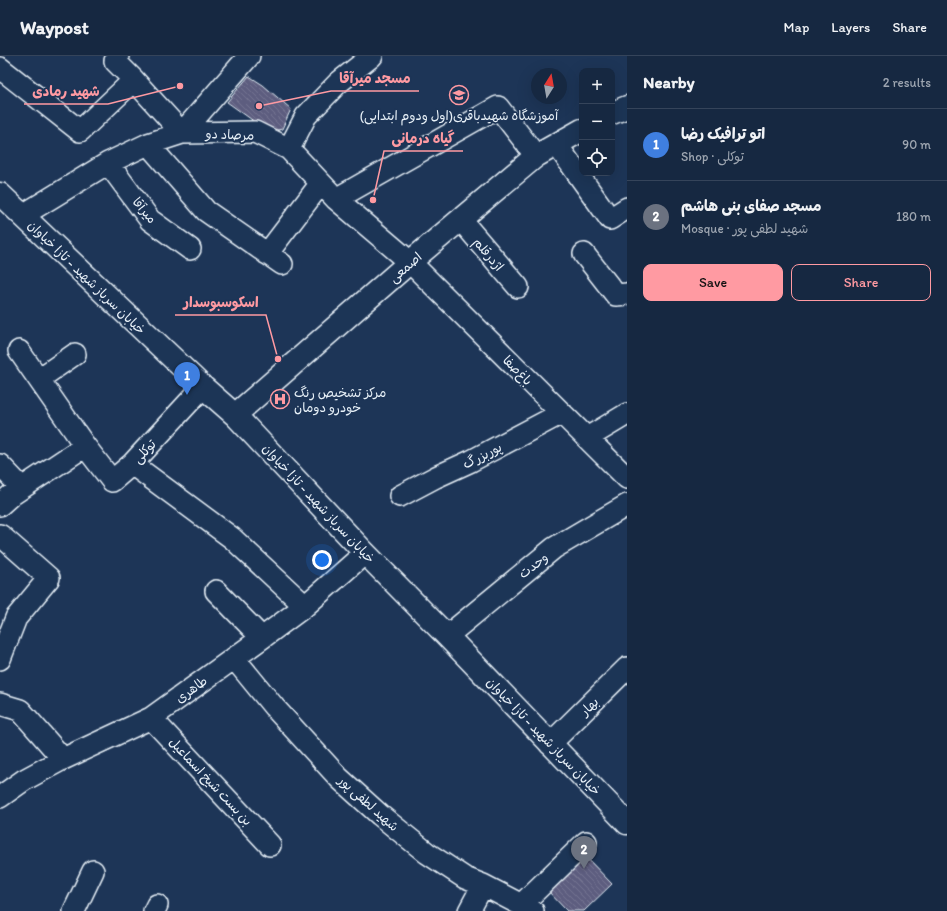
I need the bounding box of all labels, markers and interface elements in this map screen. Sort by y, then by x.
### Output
text: Waypost [20,16,89,39]
text: Map [784,19,809,36]
text: Layers [831,19,870,36]
text: Share [892,19,927,36]
callout: مسجد میرآقا [331,65,419,91]
north arrow [531,68,567,104]
map controls [579,68,615,176]
button: + [579,68,615,104]
text: مسجد میرآقا [339,70,411,87]
text: Nearby [643,72,695,92]
text: 2 results [883,75,931,90]
callout: شهید رمادی [24,78,108,104]
text: شهید رمادی [32,83,100,100]
school or university icon: آموزشگاه شهیدباقری(اول ودوم ابتدایی) [448,84,470,106]
button: − [579,104,615,140]
place label: آموزشگاه شهیدباقری(اول ودوم ابتدایی) [360,108,559,126]
callout: گیاه درمانی [384,125,463,151]
text: اتو ترافیک رضا [681,125,765,143]
street label: مرصاد دو [204,126,255,144]
text: گیاه درمانی [391,129,455,147]
text: 1 [653,137,659,152]
text: 90 m [902,137,931,152]
button: locate [579,140,615,176]
text: Shop · توکلی [681,149,744,164]
street label: میرآقا [129,194,160,227]
text: مسجد صفای بنی هاشم [681,197,822,215]
text: 2 [653,209,659,224]
text: 180 m [896,209,931,224]
street label: خیابان سرباز شهید - تازا خیاوان [24,217,149,338]
text: Mosque · شهید لطفی پور [681,221,808,236]
street label: اژدرقلم [468,235,507,276]
street label: اصمعی [386,249,426,287]
button: Save [643,264,783,301]
button: Share [791,264,931,301]
callout: اسکوسبوسدار [175,289,266,315]
text: اسکوسبوسدار [182,294,259,312]
street label: باغ‌صفا [498,353,535,390]
pin: 1 [174,362,200,395]
place label: مرکز تشخیص رنگ خودرو دومان [294,385,386,416]
hospital icon: مرکز تشخیص رنگ خودرو دومان [269,388,291,410]
street label: توکلی [130,436,161,468]
street label: پوربزرگ [460,439,505,473]
street label: خیابان سرباز شهید - تازا خیاوان [259,441,378,567]
street label: وحدت [516,549,552,582]
your location [312,550,332,570]
street label: طاهری [173,673,210,706]
street label: خیابان سرباز شهید - تازا خیاوان [483,675,604,799]
street label: بهار [576,694,602,720]
street label: بن بست شیخ اسماعیل [164,734,255,830]
street label: شهید لطفی پور [333,772,402,836]
pin: 2 [571,836,597,869]

